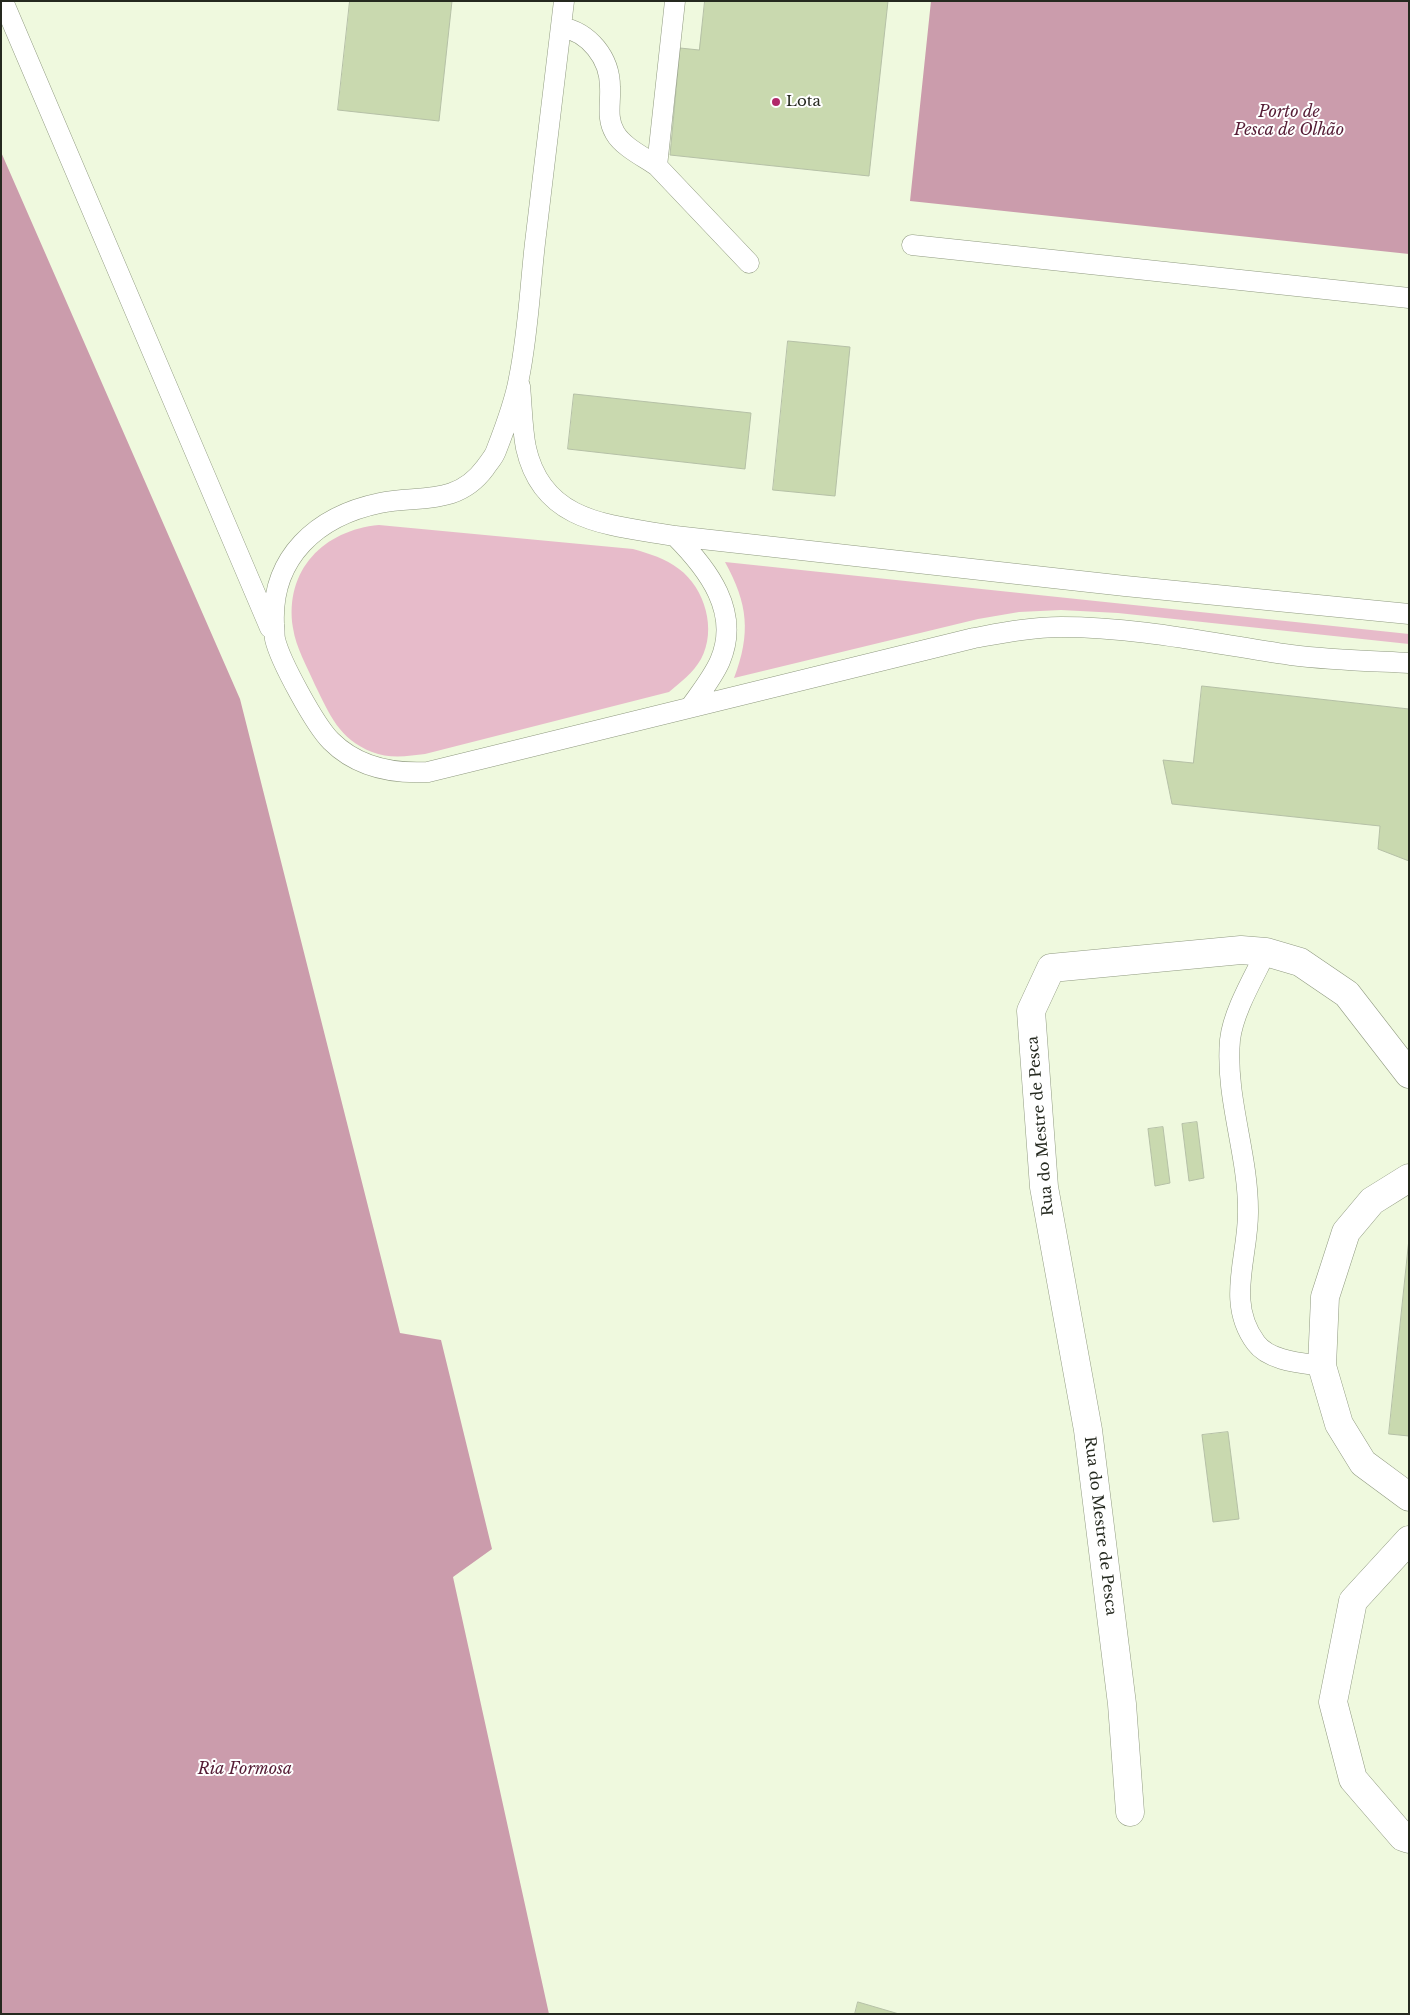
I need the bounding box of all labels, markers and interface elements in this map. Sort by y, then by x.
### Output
place label: Lota [786,93,821,111]
marker: Lota [770,96,782,108]
water label: Porto de Pesca de Olhão [1234,102,1344,140]
street label: Rua do Mestre de Pesca [1024,1035,1058,1217]
street label: Rua do Mestre de Pesca [1080,1435,1120,1617]
water label: Ria Formosa [198,1759,292,1779]

